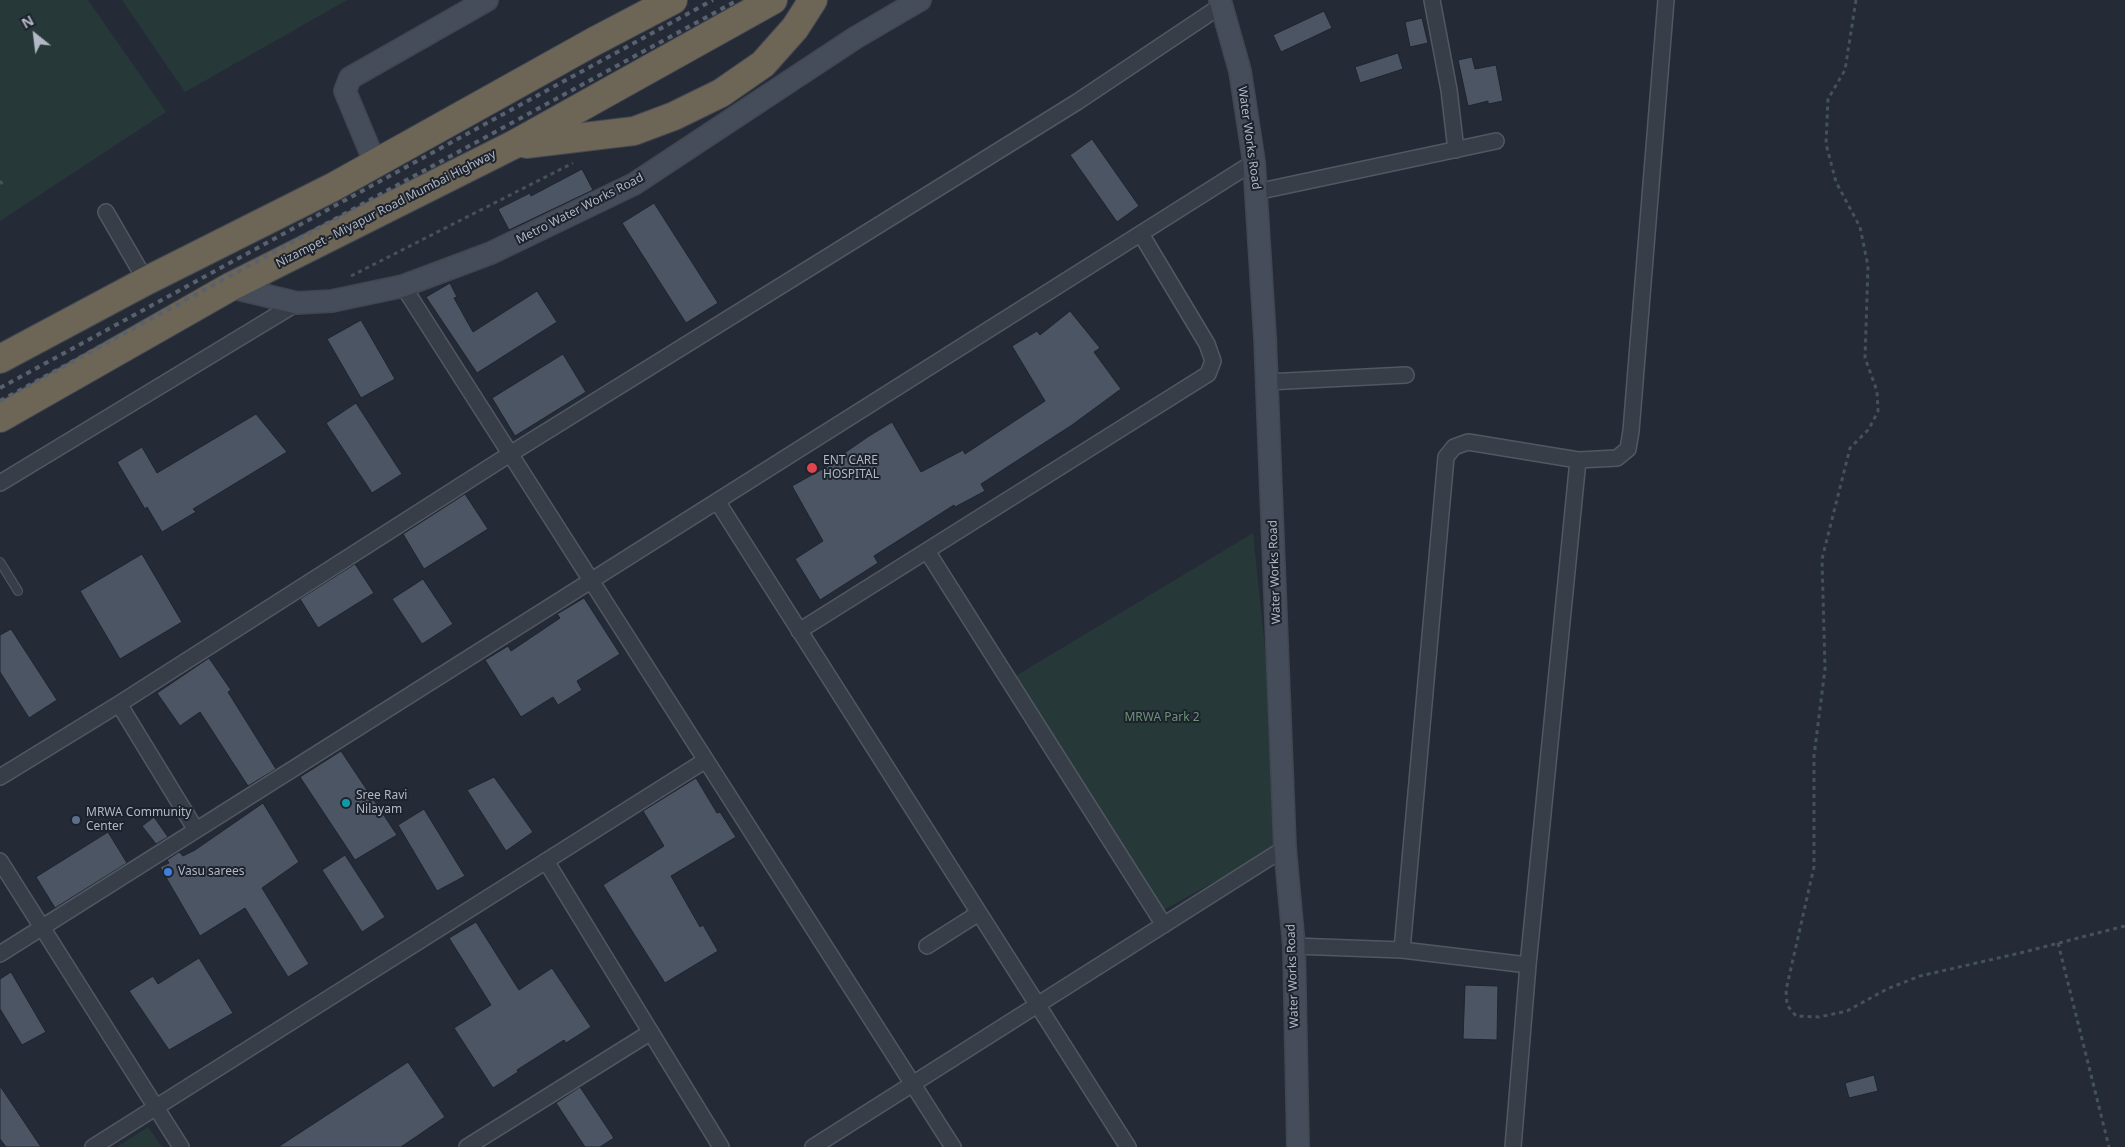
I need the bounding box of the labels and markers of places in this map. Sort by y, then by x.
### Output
place label: ENT CARE HOSPITAL [823,454,879,482]
marker: ENT CARE HOSPITAL [805,461,819,475]
place label: Sree Ravi Nilayam [356,789,407,817]
marker: Sree Ravi Nilayam [340,797,352,809]
place label: MRWA Community Center [86,806,191,834]
marker: MRWA Community Center [70,814,82,826]
place label: Vasu sarees [178,865,244,879]
marker: Vasu sarees [162,866,174,878]

